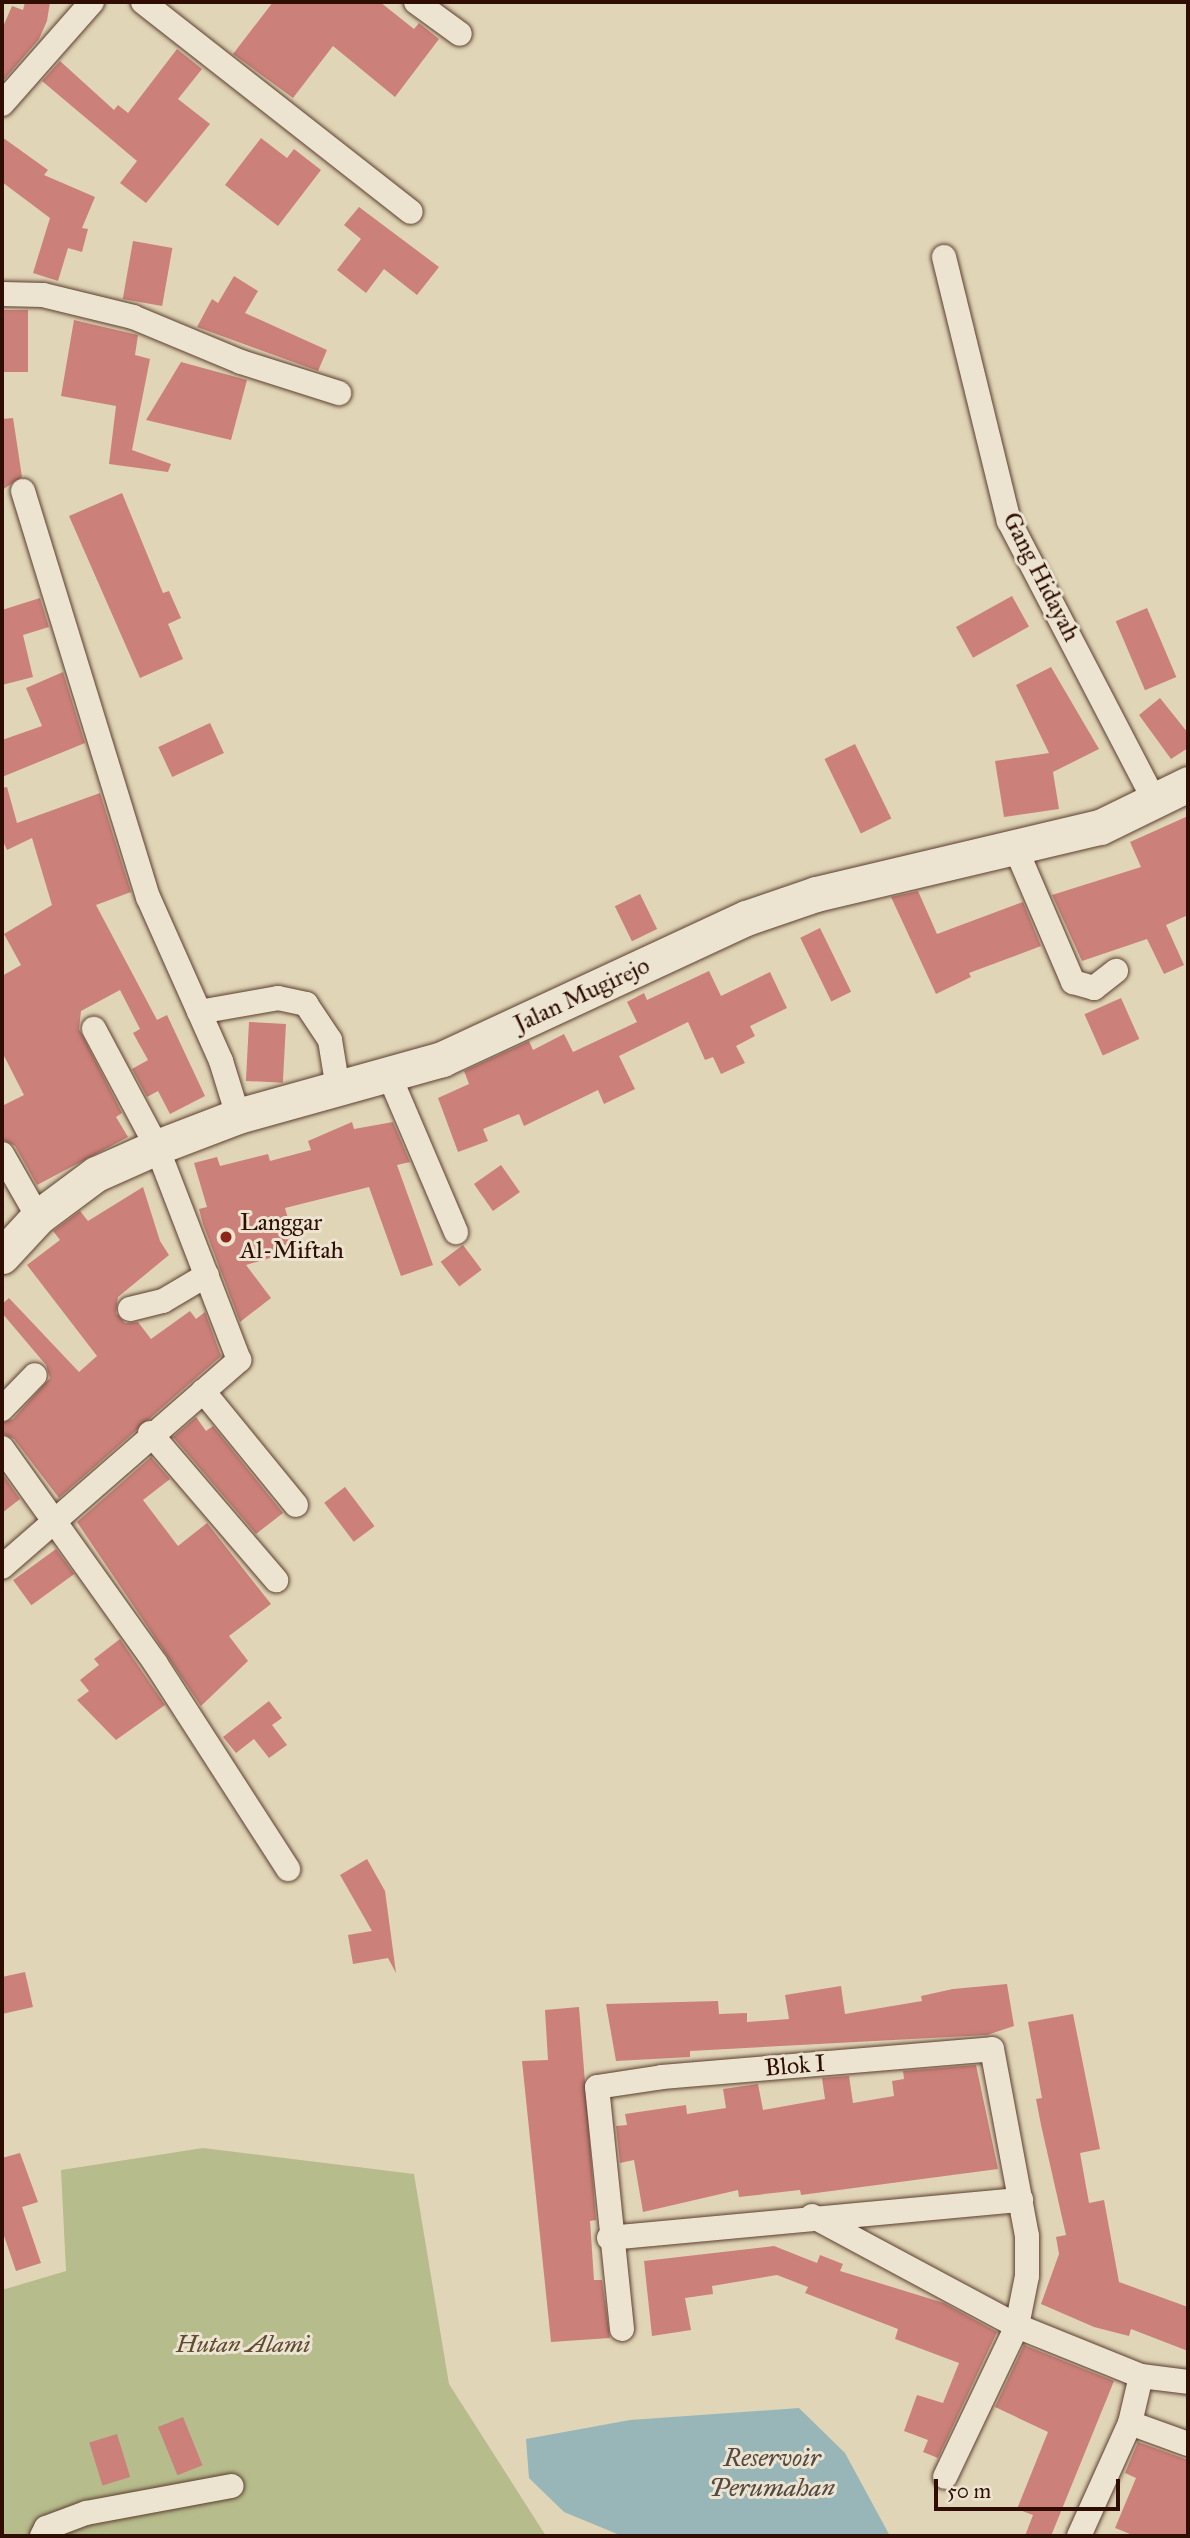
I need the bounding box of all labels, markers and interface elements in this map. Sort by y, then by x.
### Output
street label: Gang Hidayah [996,508,1086,646]
street label: Jalan Mugirejo [510,951,654,1039]
place label: Langgar Al-Miftah [240,1209,344,1265]
marker: Langgar Al-Miftah [218,1229,234,1245]
street label: Blok I [763,2049,827,2083]
park label: Hutan Alami [176,2331,310,2359]
water label: Reservoir Perumahan [709,2442,835,2504]
scale bar [938,2464,1124,2508]
text: 50 m [947,2478,991,2504]

